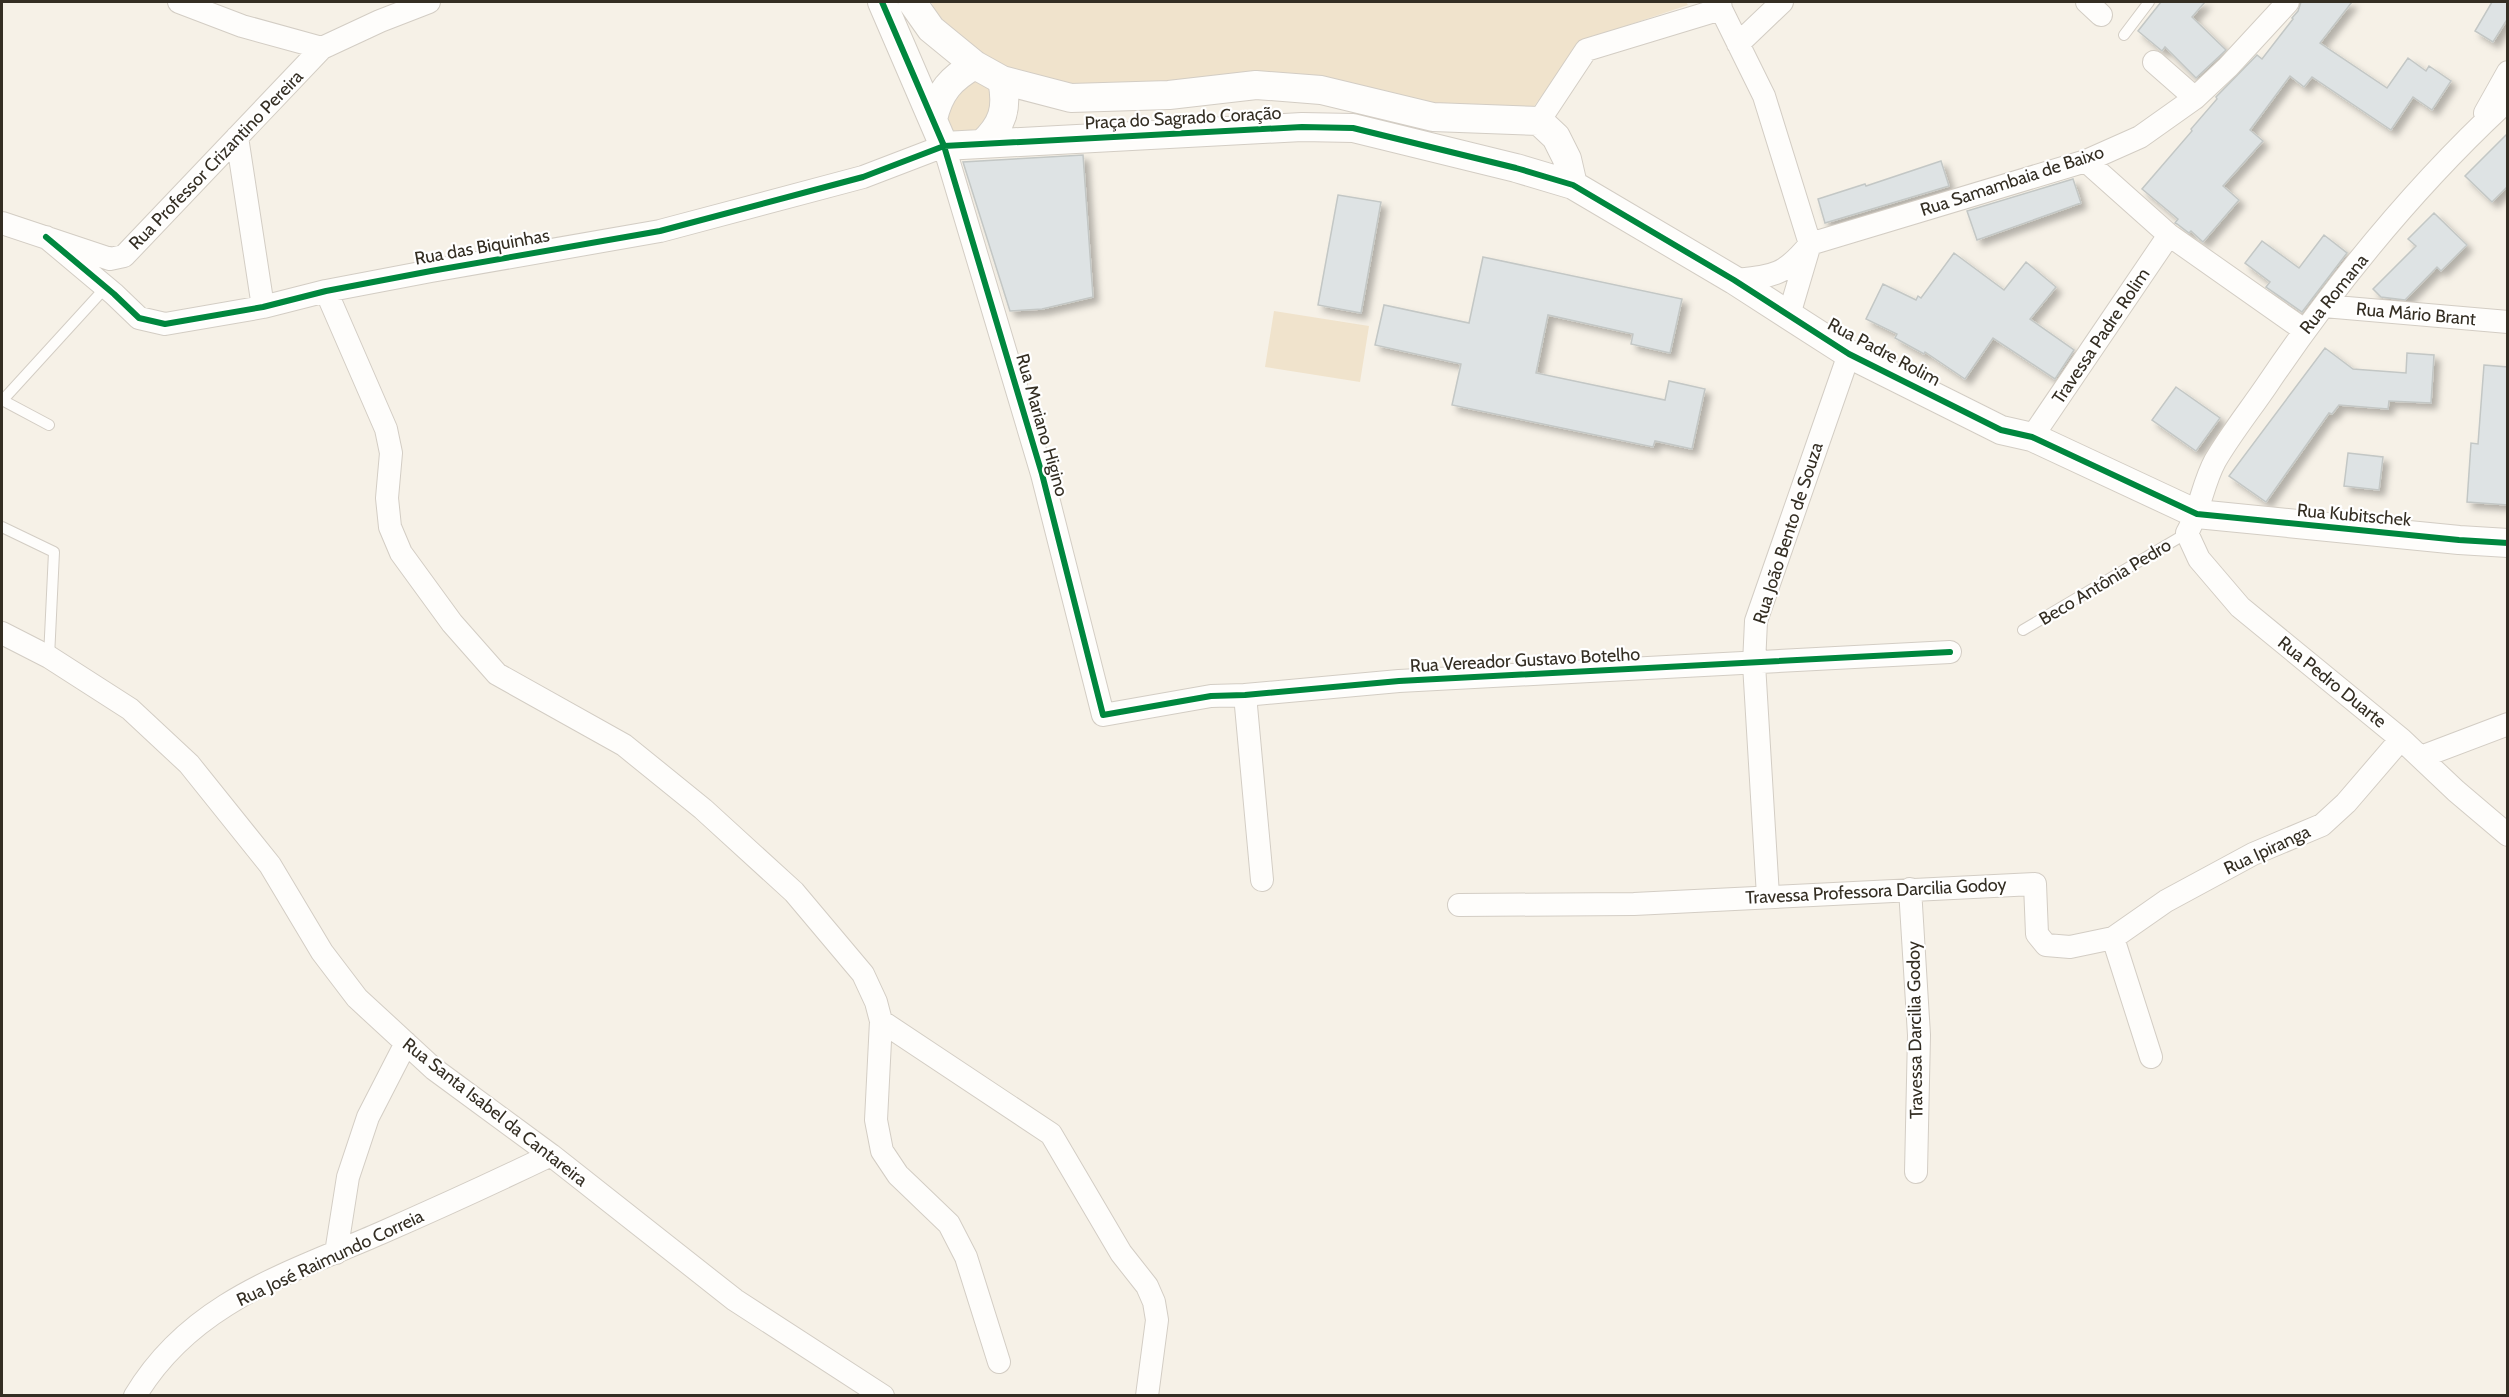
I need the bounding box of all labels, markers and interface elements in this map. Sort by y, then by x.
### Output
street label: Rua Professor Crizantino Pereira [124,65,308,254]
street label: Praça do Sagrado Coração [1084,102,1282,134]
street label: Rua Samambaia de Baixo [1917,141,2107,221]
street label: Rua das Biquinhas [413,224,551,270]
street label: Rua Romana [2295,249,2373,338]
street label: Travessa Padre Rolim [2047,264,2155,408]
street label: Rua Mário Brant [2355,298,2477,330]
street label: Rua Padre Rolim [1824,313,1944,391]
street label: Rua Mariano Higino [1011,351,1073,499]
street label: Rua João Bento de Souza [1748,439,1828,627]
street label: Rua Kubitschek [2296,499,2413,531]
street label: Beco Antônia Pedro [2035,534,2175,630]
street label: Rua Pedro Duarte [2273,631,2391,733]
street label: Rua Vereador Gustavo Botelho [1409,643,1641,677]
street label: Rua Ipiranga [2220,820,2314,880]
street label: Travessa Professora Darcilia Godoy [1745,873,2007,909]
street label: Travessa Darcilia Godoy [1902,941,1928,1119]
street label: Rua Santa Isabel da Cantareira [398,1033,592,1191]
street label: Rua José Raimundo Correia [233,1205,427,1311]

